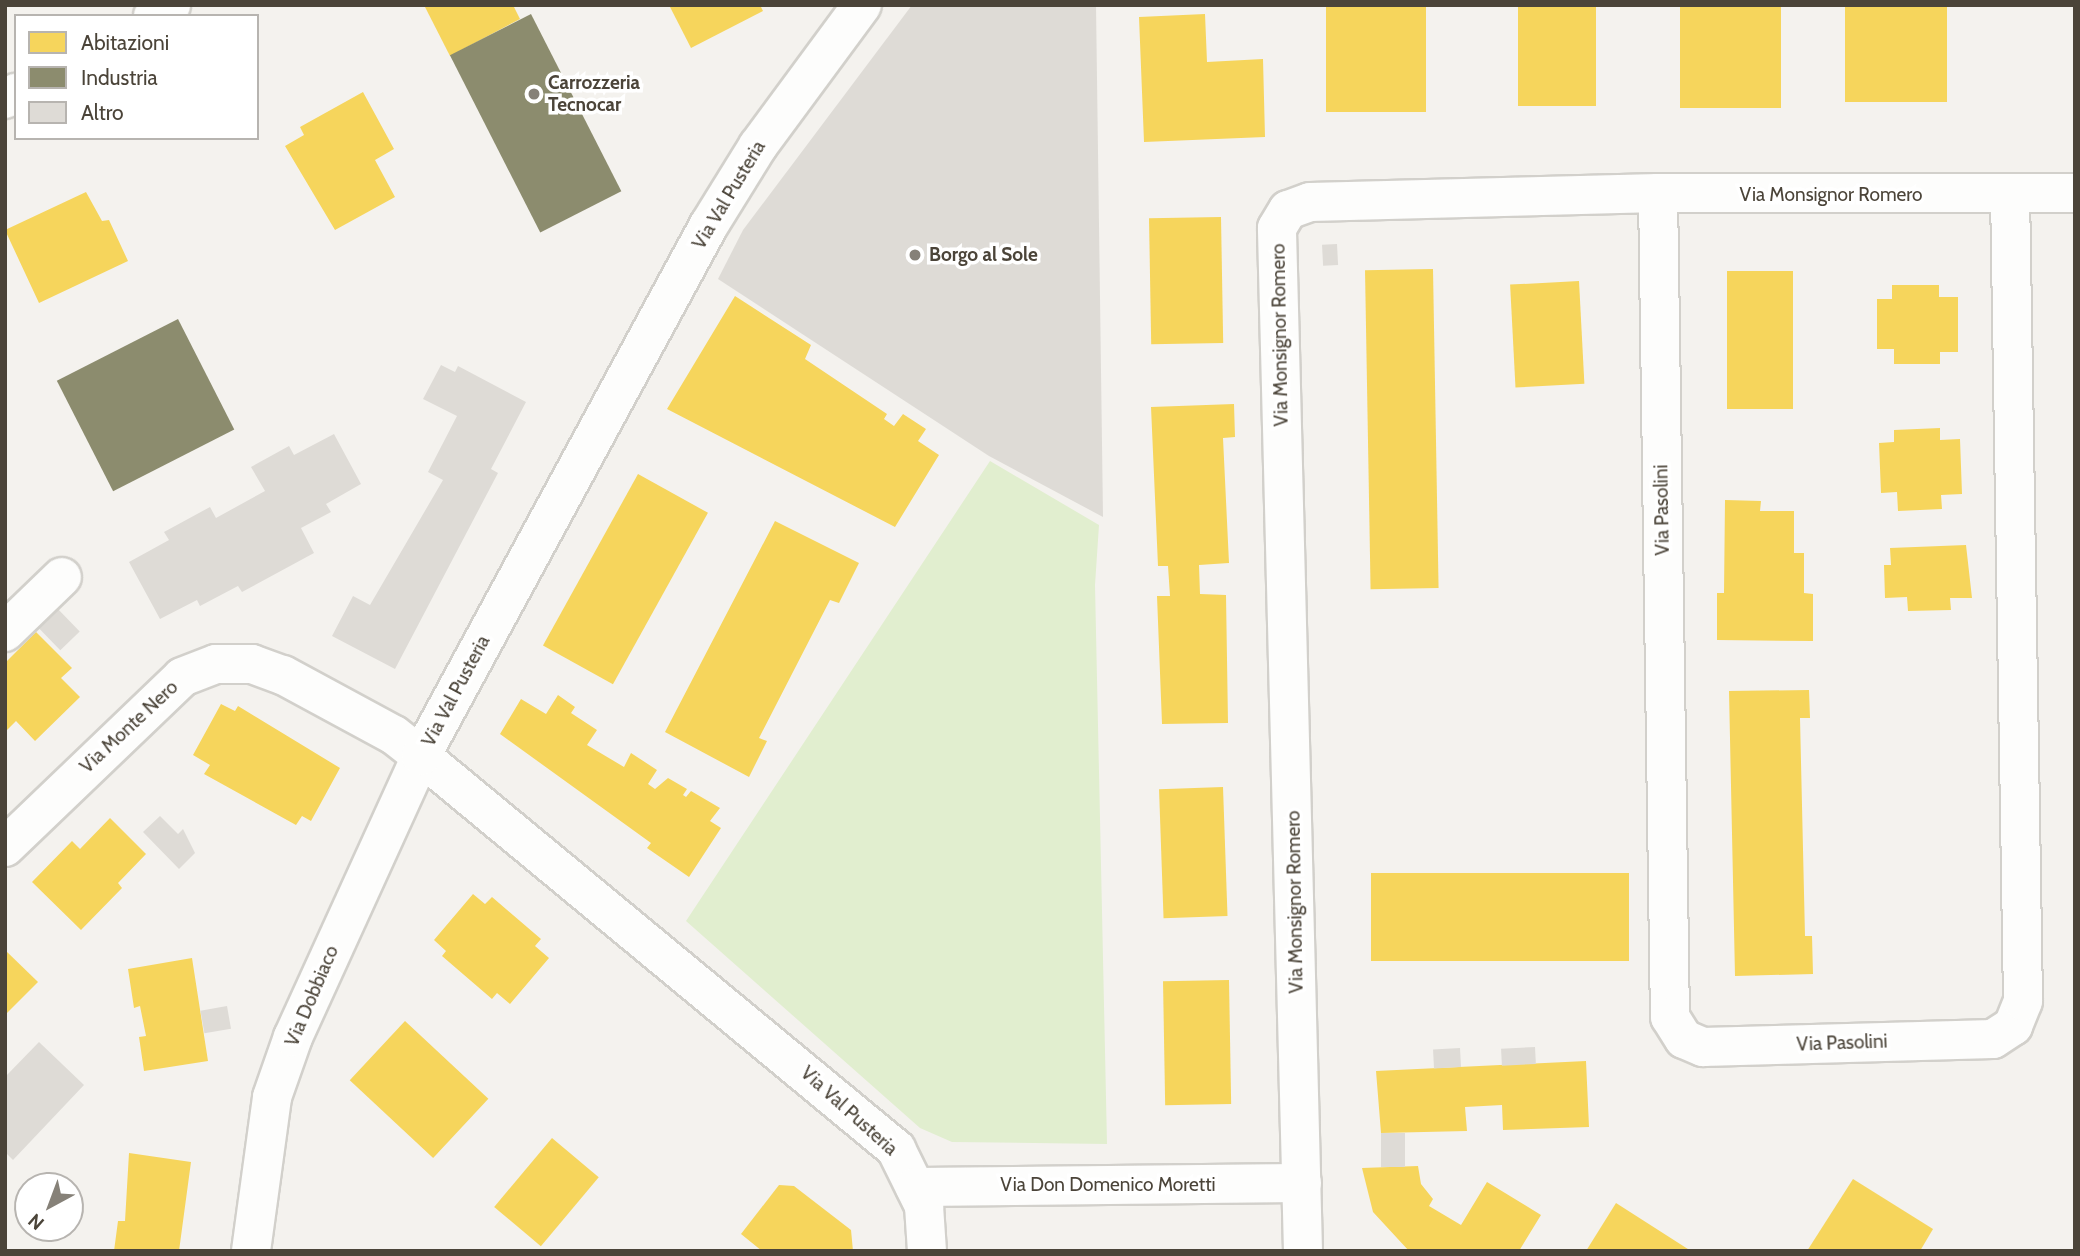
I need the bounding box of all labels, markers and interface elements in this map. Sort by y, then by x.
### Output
legend [14,14,259,140]
text: Abitazioni [81,30,169,55]
text: Industria [81,65,158,90]
place label: Carrozzeria Tecnocar [548,72,640,116]
marker: Carrozzeria Tecnocar [526,86,542,102]
text: Altro [81,100,124,125]
street label: Via Val Pusteria [688,137,770,253]
street label: Via Monsignor Romero [1740,184,1922,206]
street label: Via Monsignor Romero [1267,243,1293,427]
place label: Borgo al Sole [929,244,1038,266]
marker: Borgo al Sole [907,247,923,263]
street label: Via Pasolini [1650,464,1674,556]
street label: Via Val Pusteria [417,632,495,750]
street label: Via Monte Nero [75,676,183,778]
street label: Via Monsignor Romero [1282,810,1308,994]
street label: Via Dobbiaco [281,942,343,1050]
street label: Via Pasolini [1796,1030,1888,1056]
street label: Via Val Pusteria [796,1062,902,1160]
north arrow [14,1172,84,1242]
street label: Via Don Domenico Moretti [1000,1174,1216,1196]
text: N [24,1209,49,1235]

